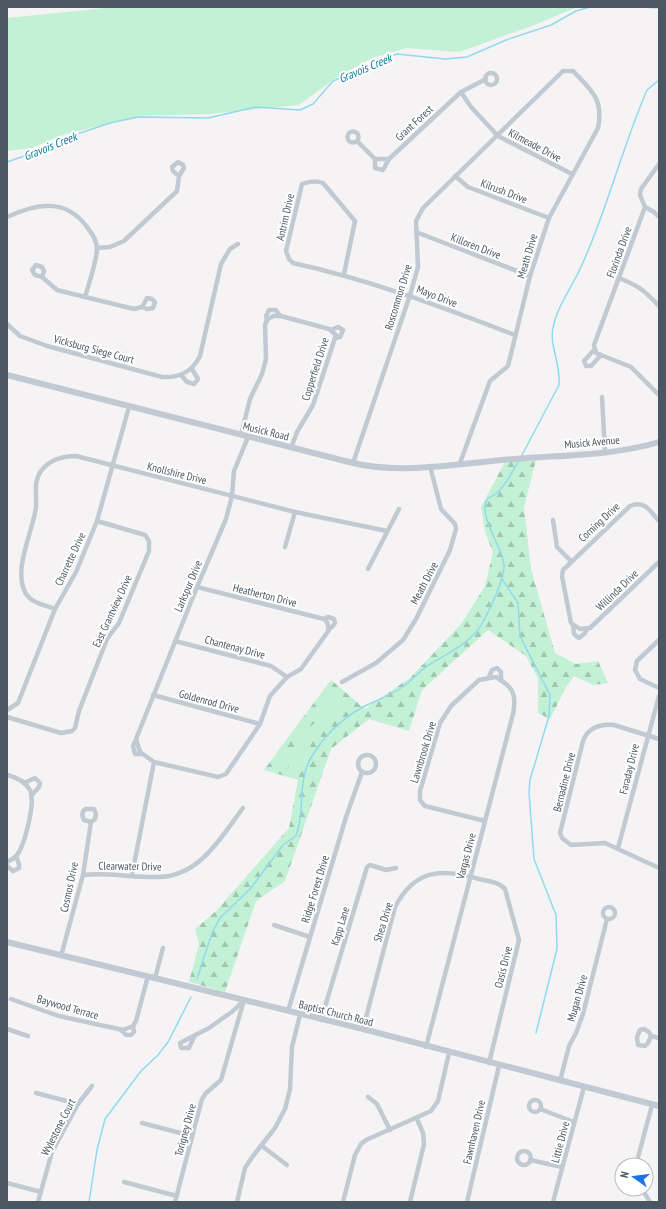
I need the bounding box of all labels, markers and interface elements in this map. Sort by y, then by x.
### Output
water label: Gravois Creek [336,50,395,86]
street label: Grant Forest [392,102,436,144]
street label: Kilmeade Drive [506,125,564,165]
water label: Gravois Creek [21,128,80,163]
street label: Kilrush Drive [479,176,530,206]
street label: Antrim Drive [273,192,297,242]
street label: Florinda Drive [603,224,635,280]
street label: Killoren Drive [449,230,503,262]
street label: Meath Drive [514,231,541,280]
street label: Roscommon Drive [381,262,415,332]
street label: Mayo Drive [415,282,460,310]
street label: Vicksburg Siege Court [51,331,136,366]
street label: Copperfield Drive [298,335,332,402]
street label: Musick Road [242,419,291,444]
street label: Musick Avenue [564,433,621,451]
street label: Knollshire Drive [146,459,209,487]
street label: Corning Drive [575,499,623,545]
street label: Charrette Drive [51,529,89,588]
street label: Larkspur Drive [171,558,205,614]
street label: Meath Drive [407,559,441,607]
street label: Willinda Drive [593,566,641,614]
street label: East Grantview Drive [89,572,135,650]
street label: Heatherton Drive [232,580,299,610]
street label: Chantenay Drive [203,632,267,662]
street label: Goldenrod Drive [177,686,241,716]
street label: Lawnbrook Drive [407,719,439,785]
street label: Faraday Drive [616,742,642,796]
street label: Bernadine Drive [550,750,578,813]
street label: Vargas Drive [453,831,479,882]
street label: Ridge Forest Drive [298,853,332,925]
street label: Clearwater Drive [98,858,162,874]
street label: Cosmos Drive [57,860,81,913]
street label: Shea Drive [370,900,396,944]
street label: Kapp Lane [328,905,353,947]
street label: Oasis Drive [491,944,515,989]
street label: Mugan Drive [564,973,590,1023]
street label: Baywood Terrace [36,992,101,1023]
street label: Baptist Church Road [297,997,375,1029]
street label: Wylestone Court [38,1096,78,1158]
street label: Fawnhaven Drive [460,1098,488,1165]
street label: Torigney Drive [171,1102,199,1158]
street label: Littie Drive [548,1119,572,1164]
north arrow [614,1157,654,1197]
text: N [617,1170,632,1179]

